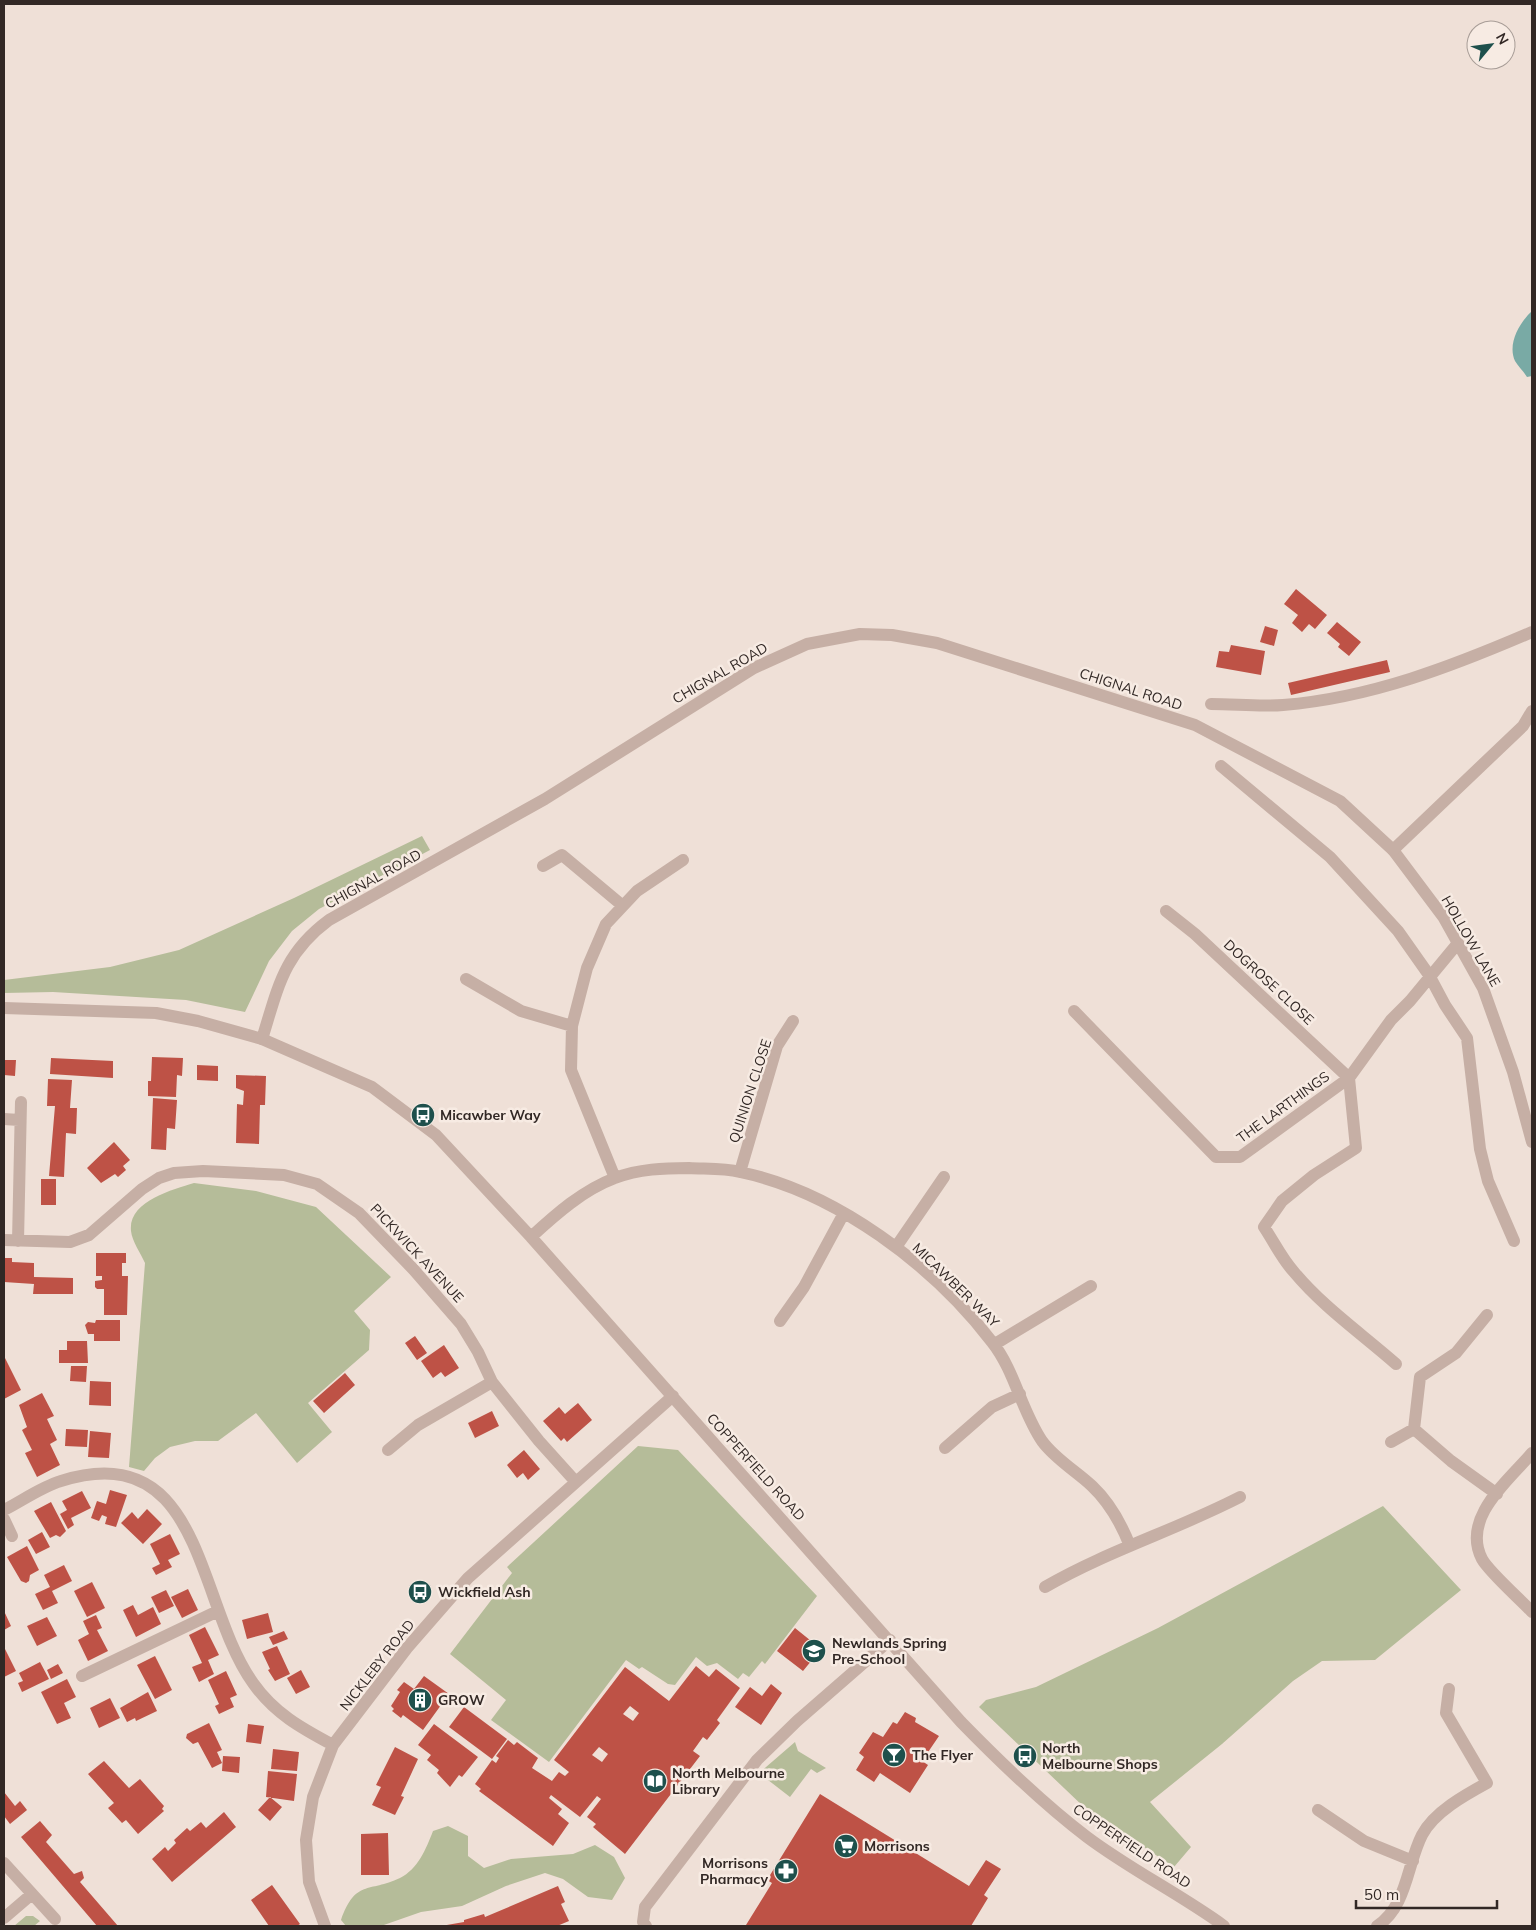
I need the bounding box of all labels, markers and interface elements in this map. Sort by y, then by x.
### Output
north arrow [1466,20,1516,70]
text: N [1492,30,1513,48]
street label: CHIGNAL ROAD [669,638,771,708]
street label: CHIGNAL ROAD [1077,664,1185,714]
street label: CHIGNAL ROAD [322,845,424,913]
street label: HOLLOW LANE [1438,892,1504,990]
street label: DOGROSE CLOSE [1220,936,1318,1028]
street label: QUINION CLOSE [725,1037,775,1145]
street label: THE LARTHINGS [1233,1067,1333,1147]
bus stop icon: Micawber Way [410,1102,436,1128]
place label: Micawber Way [440,1106,541,1124]
street label: PICKWICK AVENUE [367,1200,467,1306]
street label: MICAWBER WAY [909,1239,1004,1331]
street label: COPPERFIELD ROAD [703,1409,809,1525]
bus stop icon: Wickfield Ash [407,1579,433,1605]
place label: Wickfield Ash [438,1583,531,1601]
street label: NICKLEBY ROAD [336,1616,418,1714]
place label: Newlands Spring Pre-School [832,1634,947,1668]
school or university icon: Newlands Spring Pre-School [801,1638,827,1664]
building icon: GROW [407,1687,433,1713]
place label: GROW [438,1691,485,1709]
place label: North Melbourne Shops [1042,1739,1158,1773]
bar icon: The Flyer [881,1742,907,1768]
bus stop icon: North Melbourne Shops [1012,1743,1038,1769]
place label: The Flyer [912,1746,973,1764]
place label: North Melbourne Library [672,1764,785,1798]
library icon: North Melbourne Library [642,1768,668,1794]
street label: COPPERFIELD ROAD [1069,1800,1195,1892]
supermarket icon: Morrisons [833,1833,859,1859]
place label: Morrisons [864,1837,930,1855]
place label: Morrisons Pharmacy [700,1854,768,1888]
pharmacy icon: Morrisons Pharmacy [773,1858,799,1884]
scale bar [1356,1878,1497,1910]
text: 50 m [1364,1885,1399,1904]

